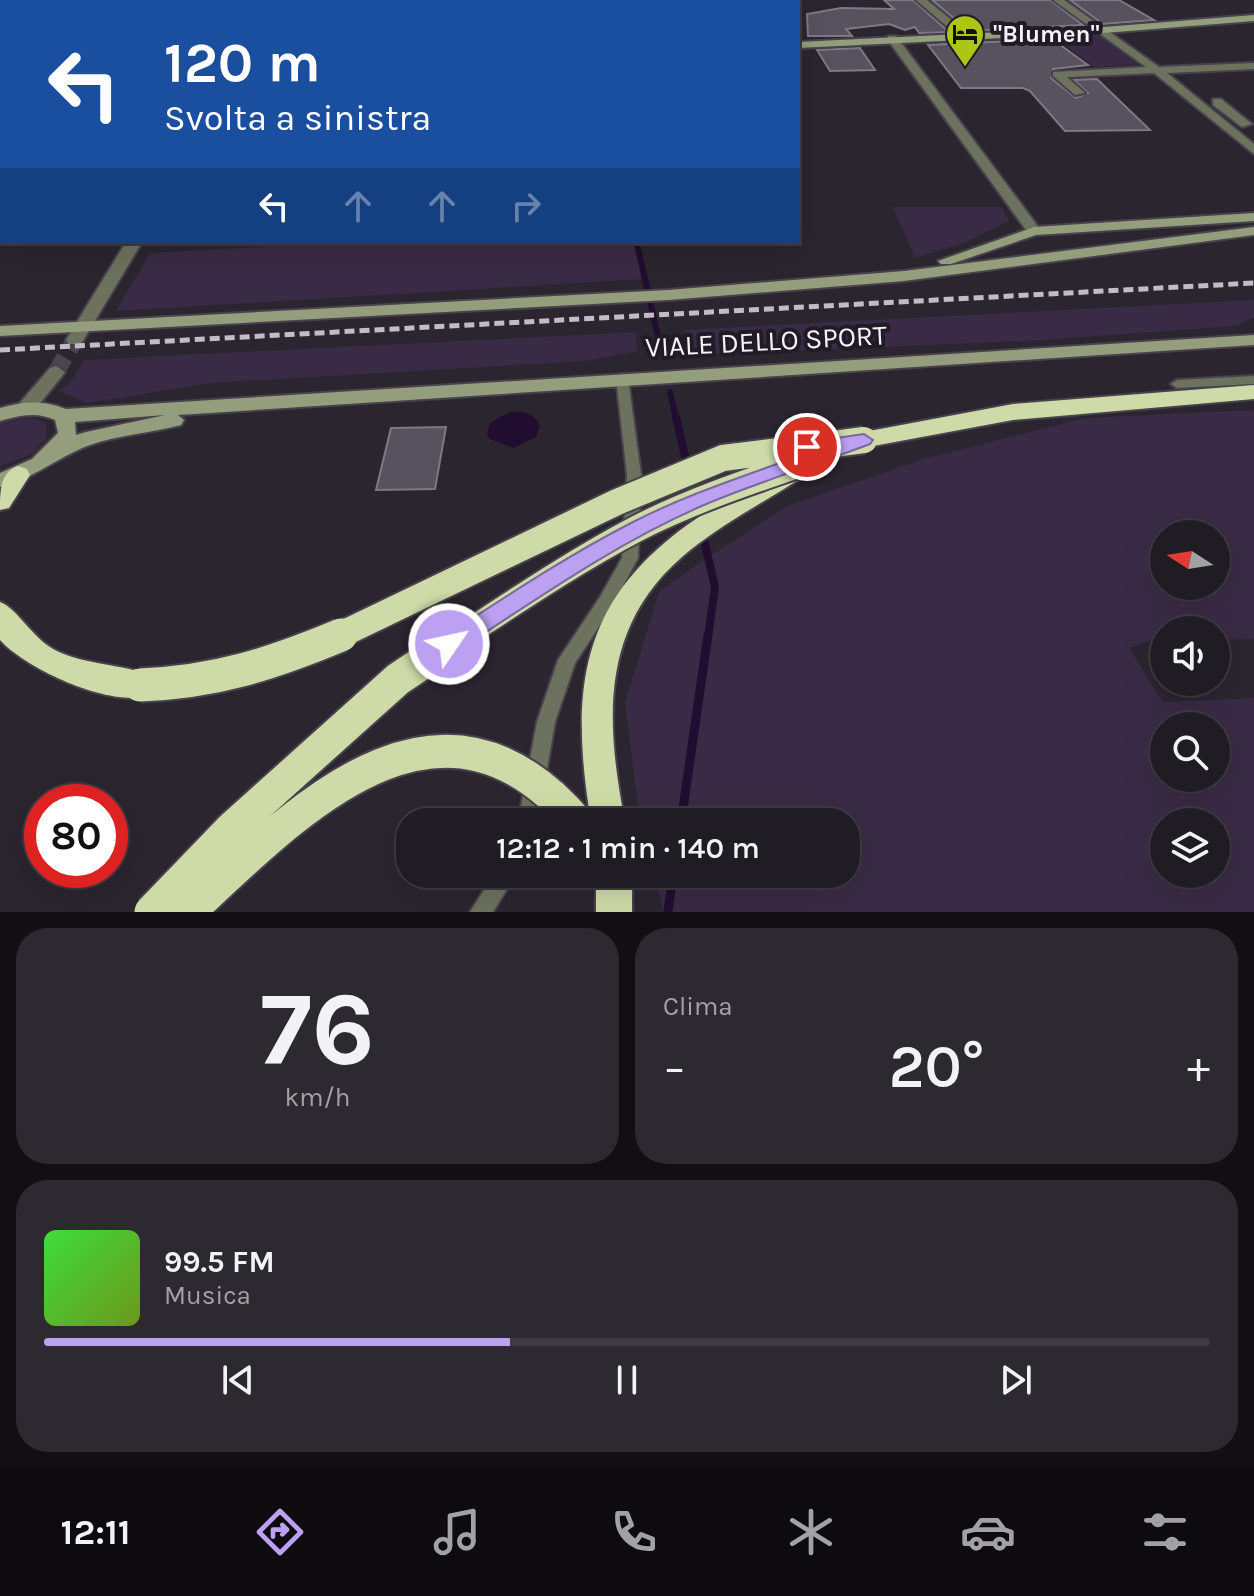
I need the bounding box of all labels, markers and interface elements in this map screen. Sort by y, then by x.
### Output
hotel icon: "Blumen" [944,13,986,68]
place label: "Blumen" [993,20,1100,48]
text: 120 m [164,30,321,95]
icon: left [32,32,136,136]
text: Svolta a sinistra [164,97,431,139]
icon: left [252,184,296,228]
icon: ahead [336,184,380,228]
icon: ahead [420,184,464,228]
icon: right [504,184,548,228]
street label: VIALE DELLO SPORT [644,318,888,364]
pin [773,413,841,481]
icon: arrive [785,425,829,469]
north arrow [1150,520,1230,600]
map controls [1150,520,1230,888]
position arrow [407,602,491,686]
button: sound [1150,616,1230,696]
button: search [1150,712,1230,792]
speed limit sign: 80 [24,784,128,888]
button: layers [1150,808,1230,888]
text: 12:12 · 1 min · 140 m [496,830,760,866]
text: 76 [260,969,375,1090]
text: Clima [663,991,733,1022]
text: 20° [889,1032,984,1102]
text: − [663,1042,686,1093]
text: + [1187,1042,1210,1093]
text: km/h [285,1082,350,1113]
text: 99.5 FM [164,1244,275,1280]
text: Musica [164,1280,251,1311]
icon: previous [216,1358,260,1402]
icon: pause [605,1358,649,1402]
icon: next [994,1358,1038,1402]
icon: directions [252,1504,308,1560]
icon: music [429,1504,485,1560]
icon: phone [606,1504,662,1560]
icon: climate [783,1504,839,1560]
icon: car [960,1504,1016,1560]
icon: filters [1137,1504,1193,1560]
text: 12:11 [61,1511,131,1553]

